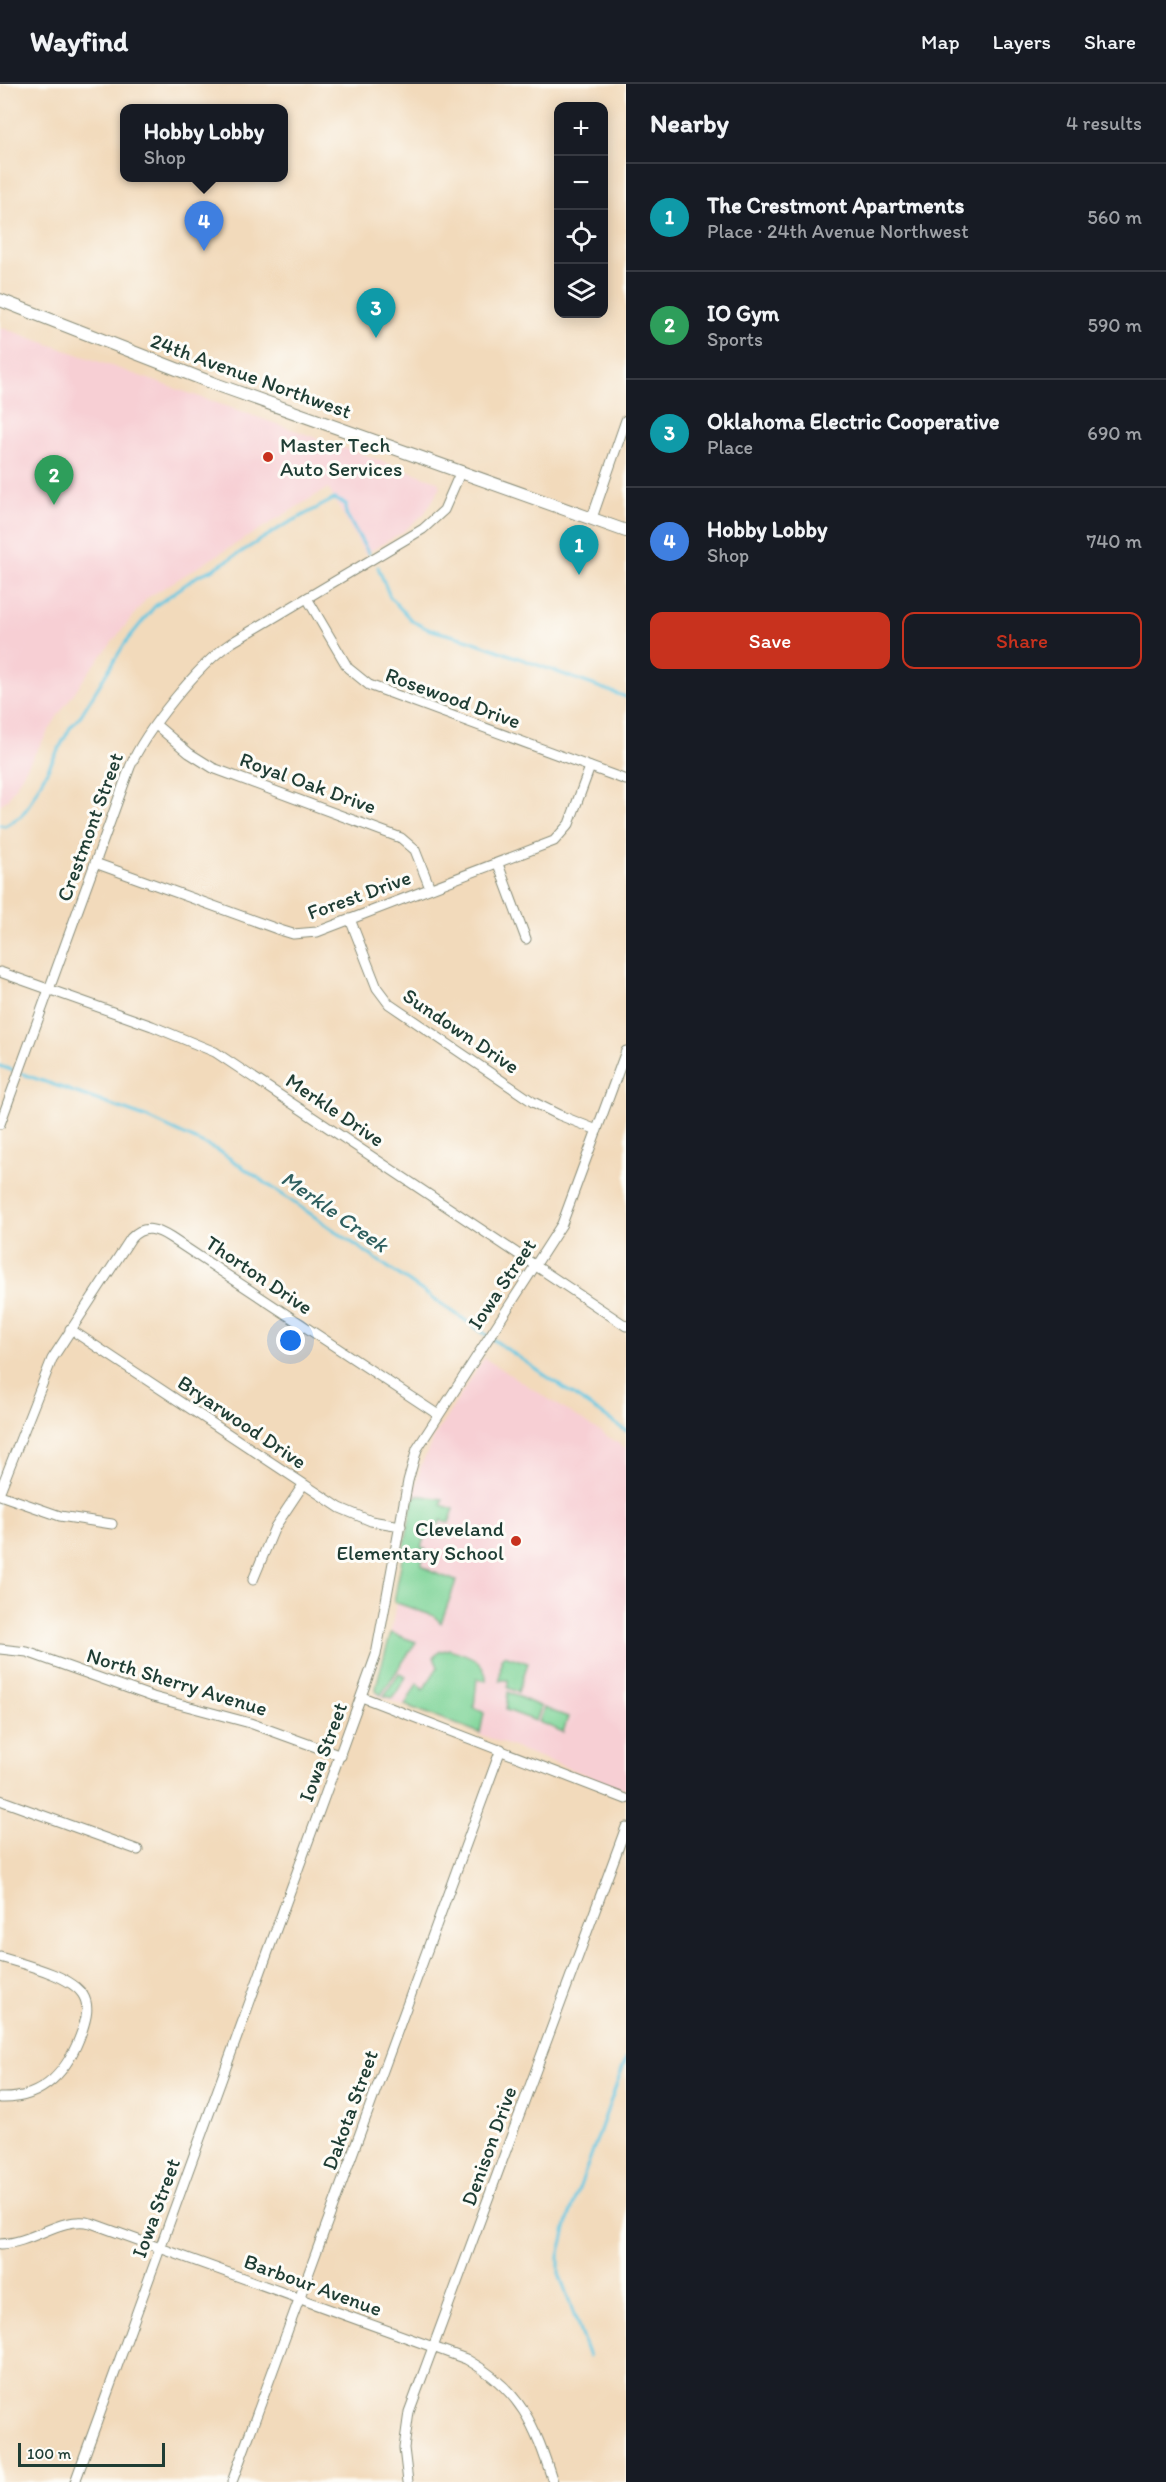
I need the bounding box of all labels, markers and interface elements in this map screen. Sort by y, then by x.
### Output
text: Wayfind [30,24,128,58]
text: Map [921,29,960,54]
text: Layers [993,29,1051,54]
text: Share [1084,29,1136,54]
map controls [554,102,608,318]
button: + [554,102,608,156]
popup [120,104,288,182]
text: Nearby [650,107,729,139]
text: 4 results [1066,111,1142,135]
text: Hobby Lobby [144,118,264,145]
text: Shop [144,145,186,169]
button: − [554,156,608,210]
text: The Crestmont Apartments [707,192,964,219]
pin: 4 [184,202,224,251]
text: 1 [665,205,674,229]
text: 560 m [1087,205,1142,229]
button: locate [554,210,608,264]
text: Place · 24th Avenue Northwest [707,219,969,243]
button: layers [554,264,608,318]
pin: 3 [356,288,395,338]
text: IO Gym [707,300,779,327]
text: 2 [664,313,675,337]
text: 590 m [1087,313,1142,337]
text: Sports [707,327,763,351]
street label: 24th Avenue Northwest [147,328,355,424]
text: Oklahoma Electric Cooperative [707,408,999,435]
text: 3 [664,421,675,445]
text: 690 m [1087,421,1142,445]
place label: Master Tech Auto Services [280,432,402,481]
text: Place [707,435,753,459]
marker: Master Tech Auto Services [261,450,275,464]
pin: 2 [34,456,74,505]
text: Hobby Lobby [707,516,827,543]
pin: 1 [560,526,598,575]
text: 4 [663,529,676,553]
text: 740 m [1086,529,1142,553]
text: Shop [707,543,749,567]
button: Save [650,612,890,669]
button: Share [902,612,1142,669]
street label: Rosewood Drive [382,662,524,734]
street label: Royal Oak Drive [237,746,380,819]
street label: Crestmont Street [51,749,128,905]
street label: Forest Drive [304,864,414,925]
street label: Sundown Drive [398,982,524,1079]
street label: Merkle Drive [281,1067,389,1152]
water label: Merkle Creek [276,1165,395,1259]
street label: Thorton Drive [201,1230,318,1320]
street label: Iowa Street [462,1234,541,1334]
your location [276,1326,305,1355]
street label: Bryarwood Drive [173,1369,311,1474]
place label: Cleveland Elementary School [337,1516,504,1565]
marker: Cleveland Elementary School [509,1534,523,1548]
street label: North Sherry Avenue [84,1642,271,1721]
street label: Iowa Street [293,1699,352,1805]
street label: Dakota Street [316,2046,383,2173]
street label: Denison Drive [455,2083,522,2209]
street label: Iowa Street [126,2155,185,2261]
street label: Barbour Avenue [241,2248,386,2321]
scale bar [18,2440,165,2468]
text: 100 m [27,2444,71,2463]

